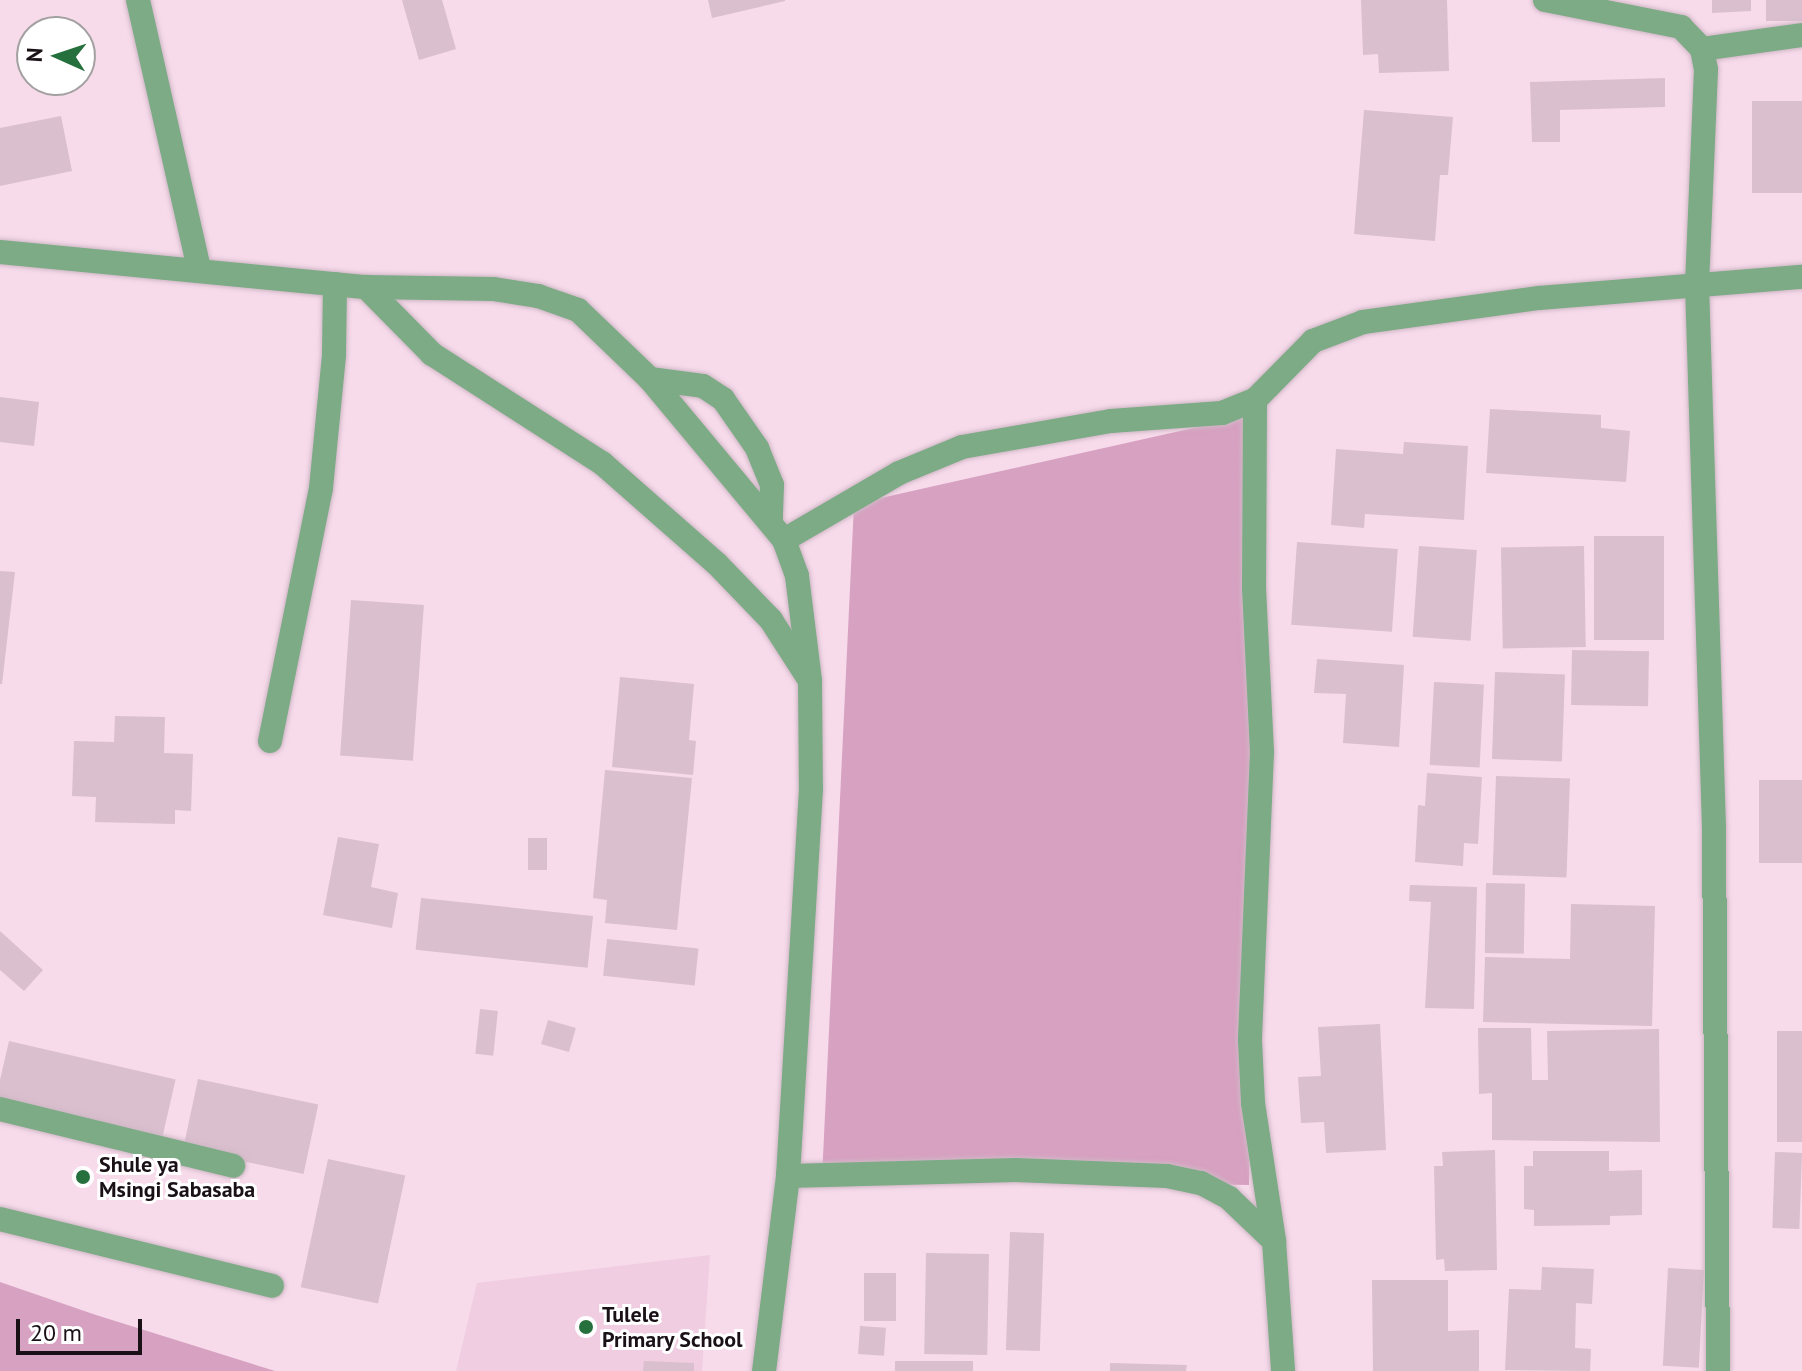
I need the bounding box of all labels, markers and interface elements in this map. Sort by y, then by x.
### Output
north arrow [16,16,96,96]
text: N [20,47,48,63]
place label: Shule ya Msingi Sabasaba [99,1151,255,1202]
marker: Shule ya Msingi Sabasaba [74,1168,92,1186]
place label: Tulele Primary School [602,1301,743,1352]
scale bar [20,1303,146,1353]
text: 20 m [30,1317,82,1348]
marker: Tulele Primary School [577,1318,595,1336]

